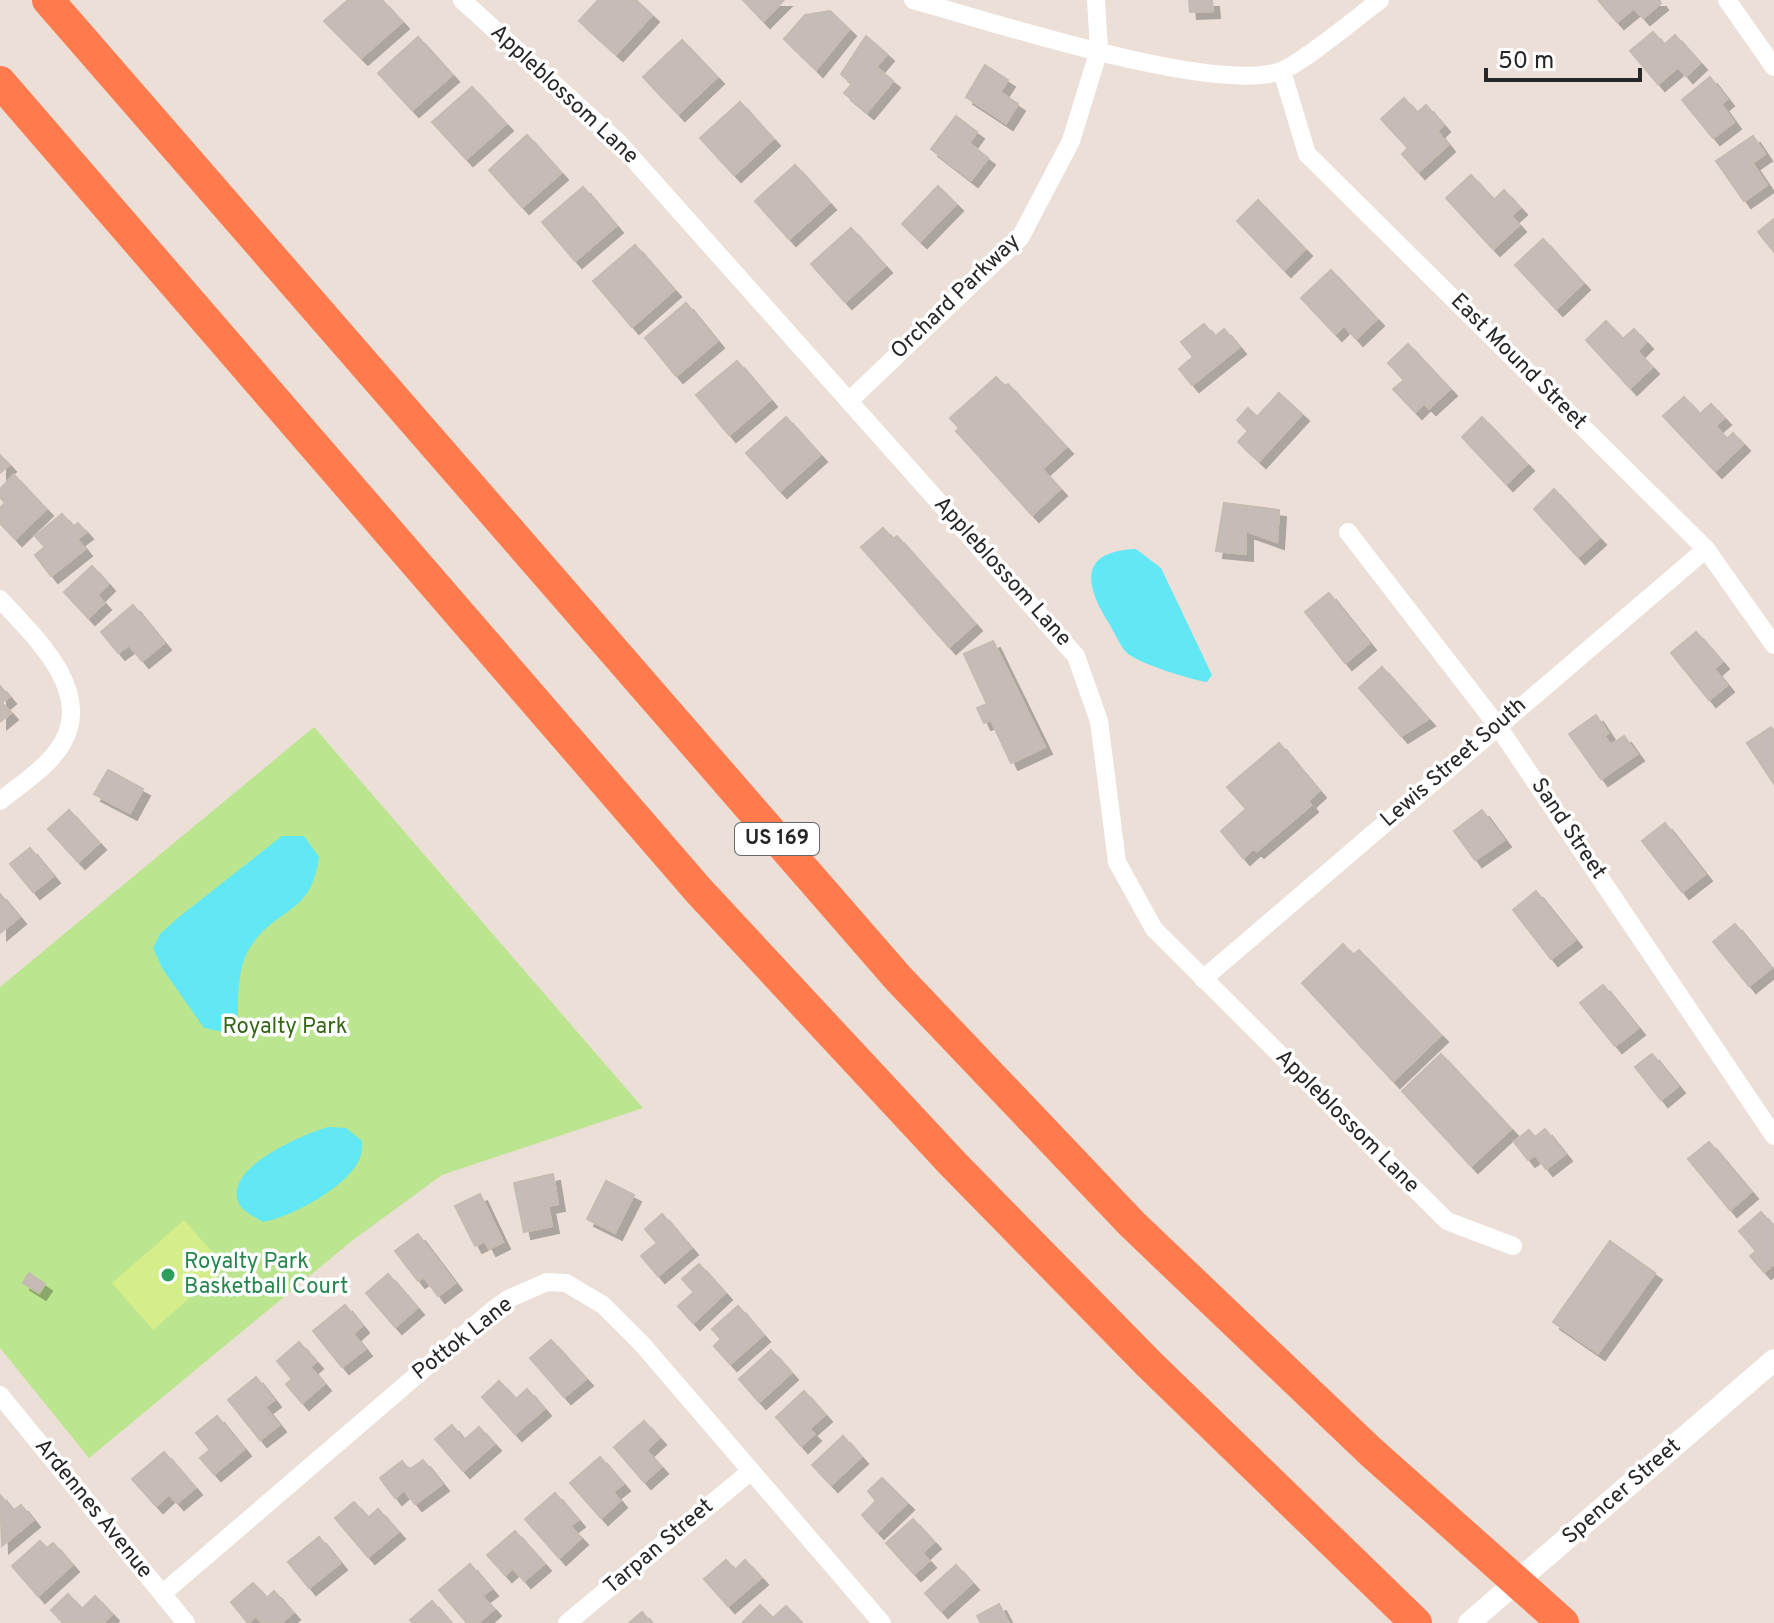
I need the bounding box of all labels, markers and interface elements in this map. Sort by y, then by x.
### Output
street label: Appleblossom Lane [484,19,644,171]
scale bar [1486,32,1640,82]
text: 50 m [1498,47,1554,77]
street label: Orchard Parkway [886,229,1026,365]
street label: East Mound Street [1444,288,1592,436]
street label: Appleblossom Lane [928,491,1076,653]
street label: Lewis Street South [1376,692,1532,834]
street label: Sand Street [1524,773,1612,885]
road number: US 169 [735,823,819,855]
park label: Royalty Park [223,1014,347,1041]
street label: Appleblossom Lane [1269,1044,1425,1200]
place label: Royalty Park Basketball Court [184,1249,348,1301]
marker: Royalty Park Basketball Court [159,1266,177,1284]
street label: Pottok Lane [407,1291,519,1387]
street label: Ardennes Avenue [28,1433,158,1585]
street label: Spencer Street [1557,1433,1687,1551]
street label: Tarpan Street [599,1493,719,1601]

